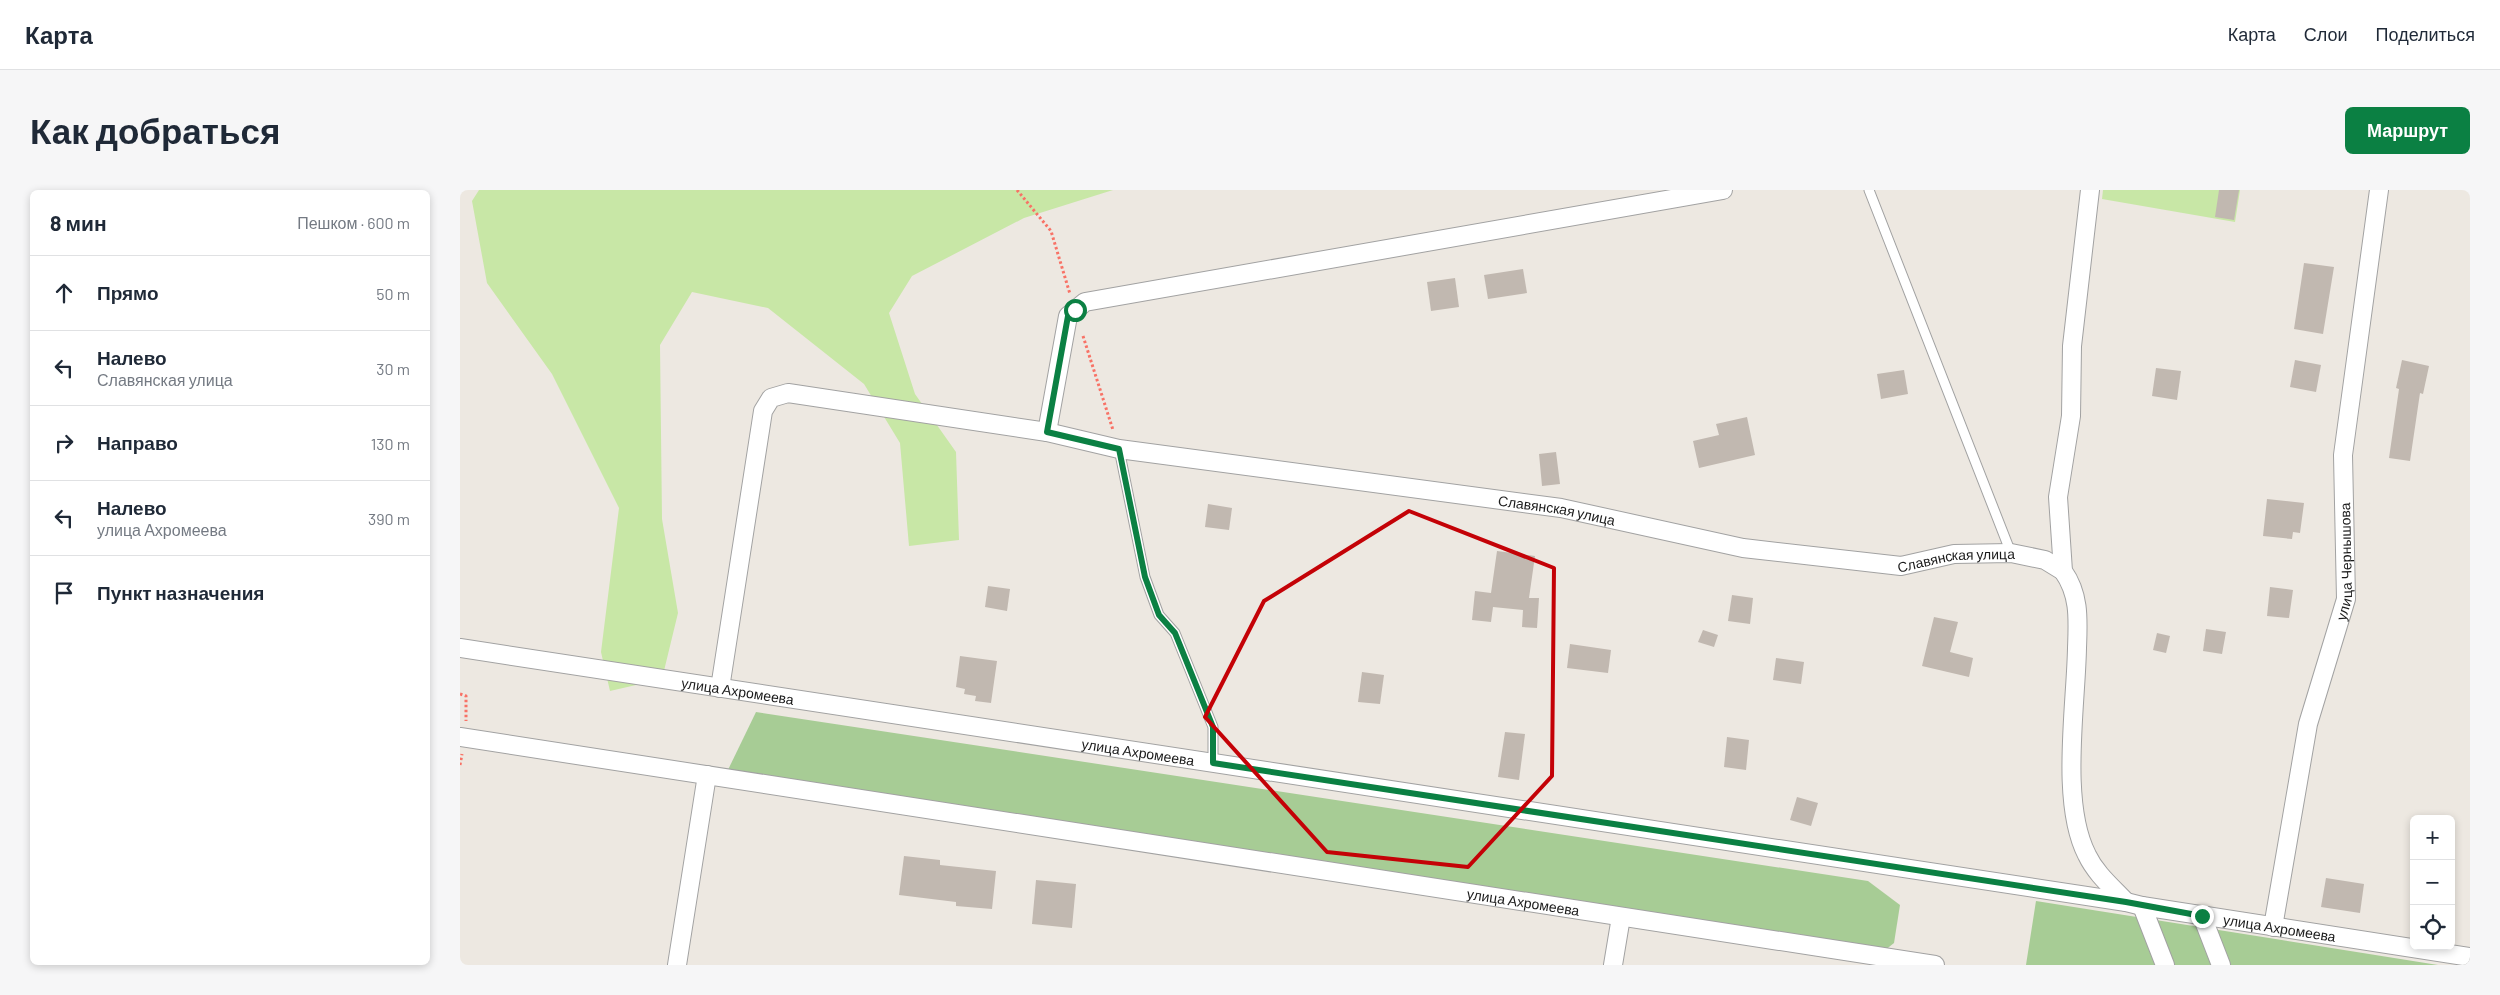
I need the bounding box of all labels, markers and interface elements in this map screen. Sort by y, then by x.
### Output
text: Карта [25,20,93,49]
text: Карта [2228,23,2276,45]
text: Слои [2304,23,2348,45]
text: Поделиться [2376,23,2475,45]
button: Маршрут [2345,107,2470,154]
text: Как добраться [30,109,280,151]
text: 8 мин [50,210,107,235]
text: Пешком · 600 m [297,213,410,232]
icon: ahead [50,279,78,307]
text: Прямо [97,281,159,304]
text: 50 m [376,284,410,303]
route start [1064,299,1087,322]
text: Налево [97,346,167,369]
icon: left [50,354,78,382]
text: 30 m [376,359,410,378]
text: Славянская улица [97,370,233,389]
icon: right [50,429,78,457]
text: Направо [97,431,178,454]
text: 130 m [371,434,410,453]
street label: Славянская улица [1497,491,1617,528]
text: Налево [97,496,167,519]
street label: улица Чернышова [2332,502,2354,622]
icon: left [50,504,78,532]
text: 390 m [368,509,410,528]
text: улица Ахромеева [97,520,227,539]
street label: Славянская улица [1896,544,2015,575]
icon: arrive [50,579,78,607]
text: Пункт назначения [97,581,264,604]
street label: улица Ахромеева [680,673,795,707]
street label: улица Ахромеева [1081,734,1196,768]
map controls [2410,815,2455,950]
button: + [2410,815,2455,860]
button: − [2410,860,2455,905]
street label: улица Ахромеева [1466,884,1581,918]
route end [2191,905,2214,928]
button: locate [2410,905,2455,950]
street label: улица Ахромеева [2222,910,2337,945]

